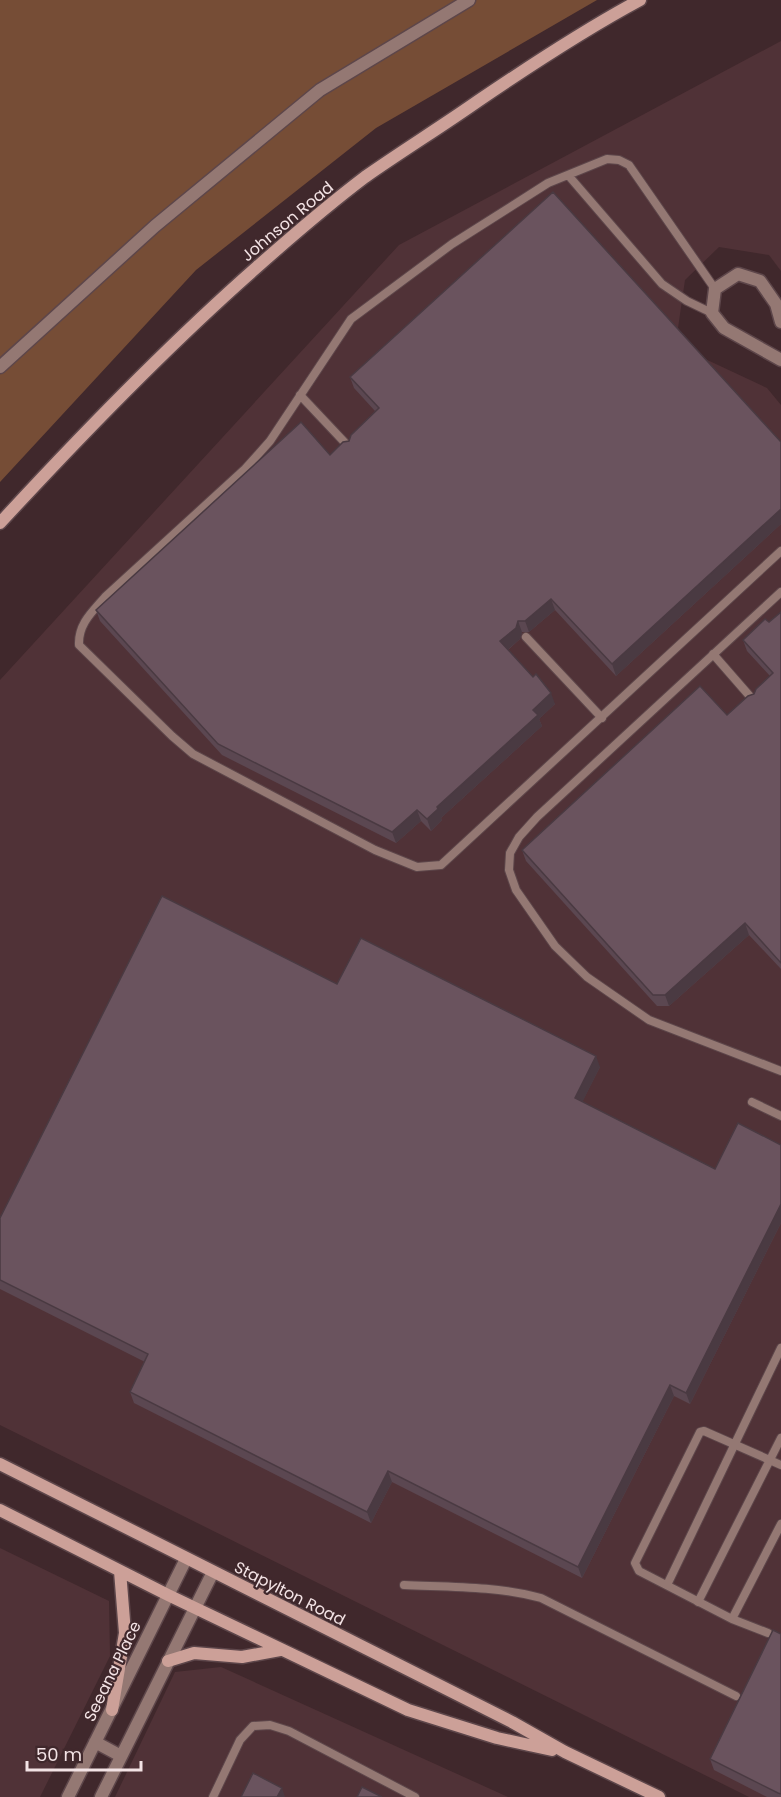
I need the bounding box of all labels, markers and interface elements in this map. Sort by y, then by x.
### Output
street label: Johnson Road [236,176,338,267]
street label: Stapylton Road [230,1556,349,1631]
street label: Seeana Place [78,1617,147,1725]
scale bar [27,1734,141,1772]
text: 50 m [36,1742,82,1767]

